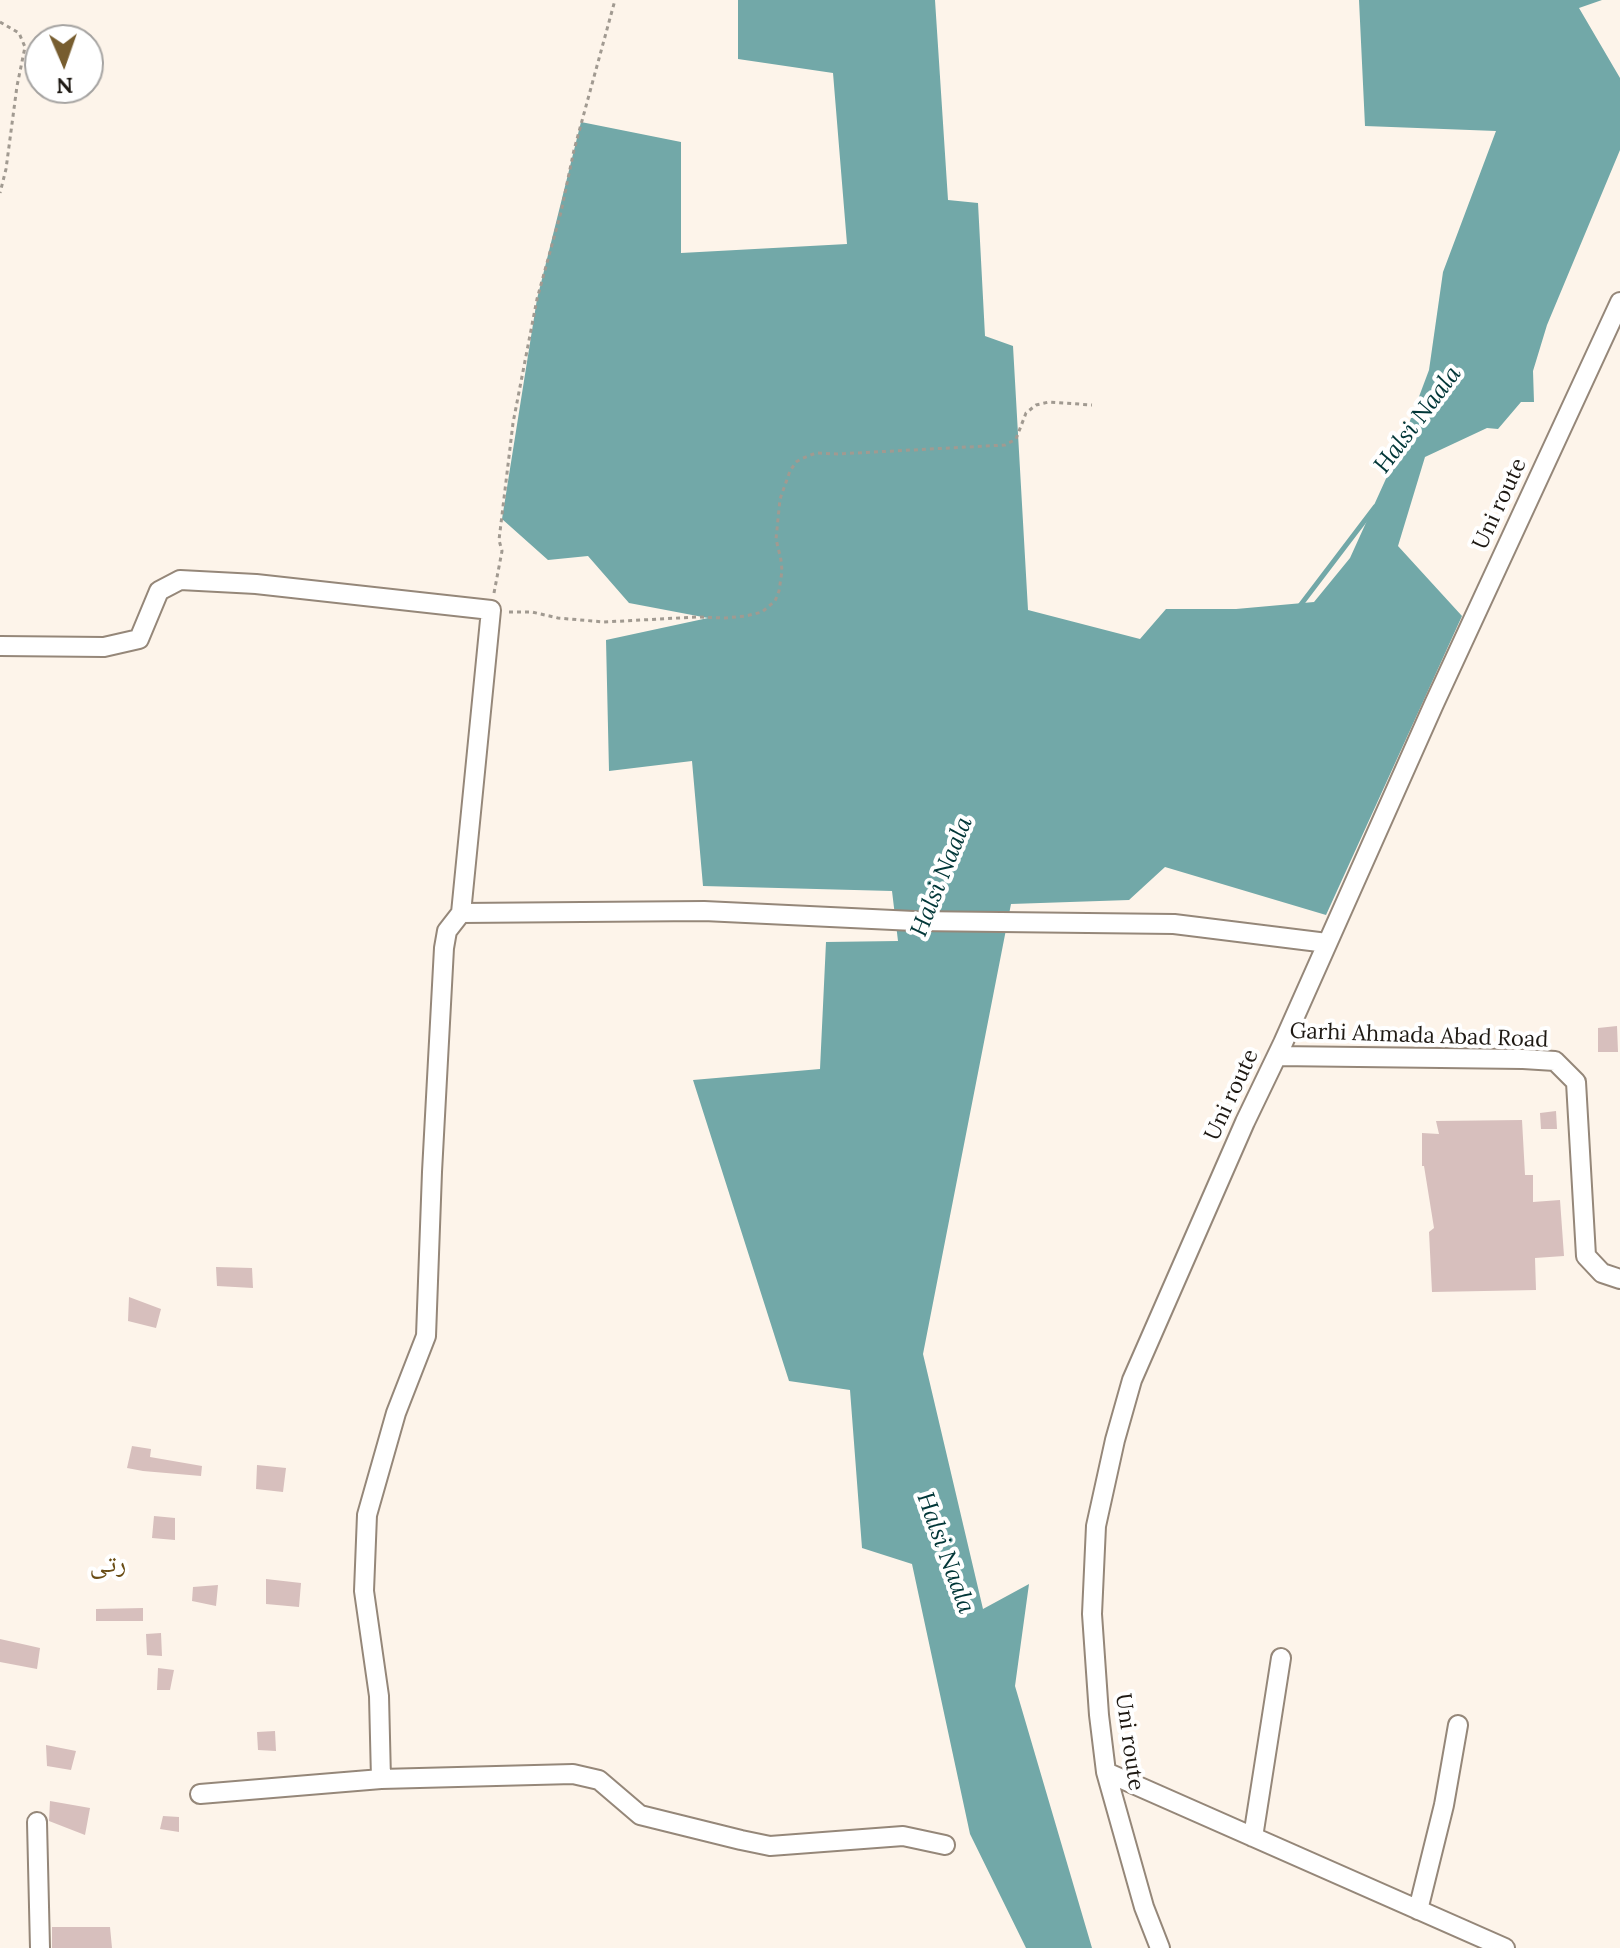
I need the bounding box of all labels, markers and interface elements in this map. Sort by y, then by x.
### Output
north arrow [24,24,104,104]
text: N [56,72,74,100]
water label: Halsi Naala [1368,361,1468,479]
street label: Uni route [1467,454,1533,554]
water label: Halsi Naala [905,813,979,941]
street label: Garhi Ahmada Abad Road [1289,1018,1549,1054]
street label: Uni route [1199,1045,1265,1145]
water label: Halsi Naala [910,1489,980,1617]
district label: رتی [90,1549,126,1581]
street label: Uni route [1109,1692,1149,1792]

